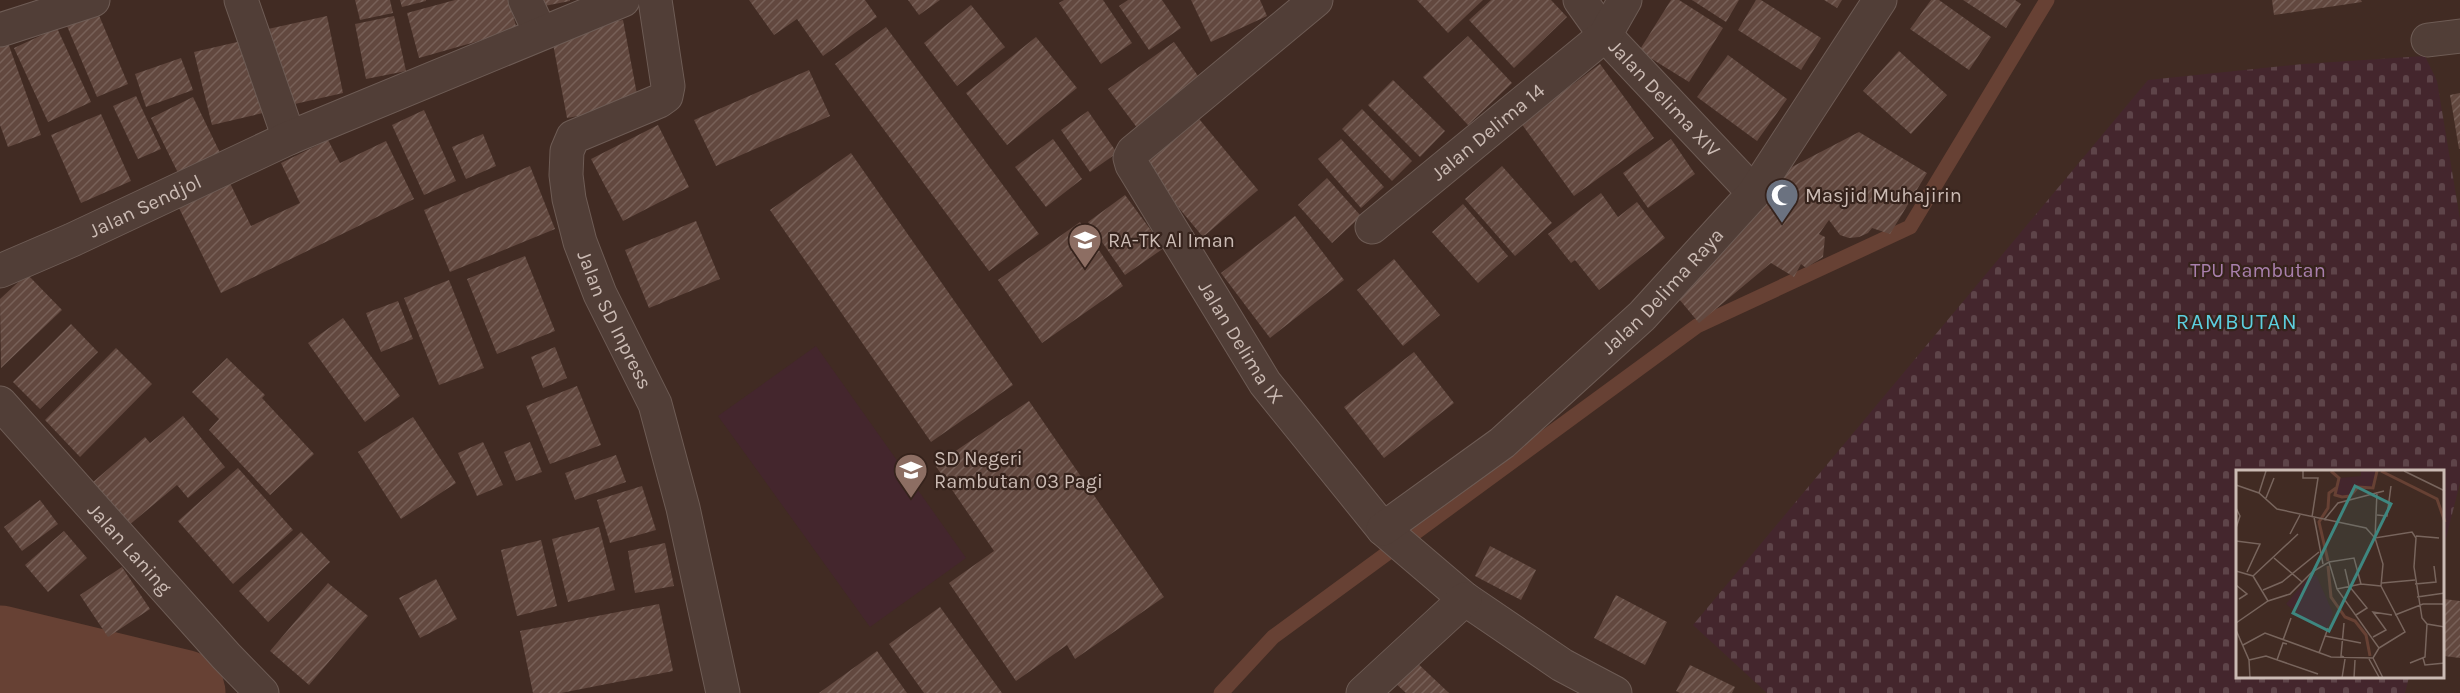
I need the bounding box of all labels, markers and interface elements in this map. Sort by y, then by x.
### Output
street label: Jalan Delima XIV [1604,36,1725,162]
street label: Jalan Delima 14 [1427,79,1549,185]
street label: Jalan Sendjol [85,170,205,242]
mosque icon: Masjid Muhajirin [1764,177,1800,224]
place label: Masjid Muhajirin [1805,184,1962,207]
school or university icon: RA-TK Al Iman [1067,222,1103,269]
street label: Jalan Delima Raya [1597,224,1728,359]
place label: RA-TK Al Iman [1108,229,1235,252]
street label: Jalan SD Inpress [572,247,657,393]
park label: TPU Rambutan [2190,259,2326,282]
street label: Jalan Delima IX [1194,277,1288,408]
district label: RAMBUTAN [2176,309,2298,335]
place label: SD Negeri Rambutan 03 Pagi [934,447,1103,493]
school or university icon: SD Negeri Rambutan 03 Pagi [893,452,929,499]
inset map [2236,470,2445,678]
street label: Jalan Laning [83,498,176,599]

